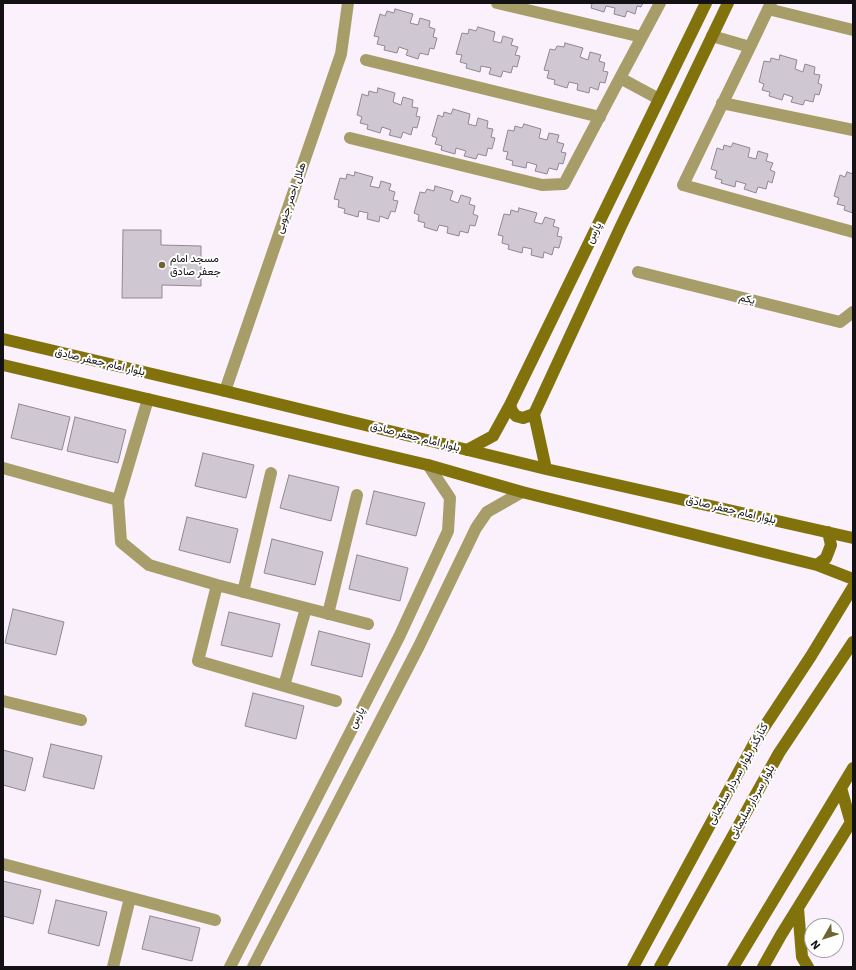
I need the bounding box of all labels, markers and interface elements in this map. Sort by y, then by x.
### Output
street label: هلال احمر جنوبی [273,161,309,235]
street label: پارس [583,220,605,246]
place label: مسجد امام جعفر صادق [170,252,221,278]
marker: مسجد امام جعفر صادق [157,260,167,270]
street label: یکم [738,291,756,307]
street label: بلوار امام جعفر صادق [54,345,146,379]
street label: بلوار امام جعفر صادق [369,419,461,455]
street label: بلوار امام جعفر صادق [685,493,777,527]
street label: پارس [346,705,368,731]
street label: کنارگذر بلوار سردار سلیمانی [705,721,771,827]
street label: بلوار سردار سلیمانی [726,763,778,841]
north arrow [804,918,844,958]
text: N [808,937,823,952]

